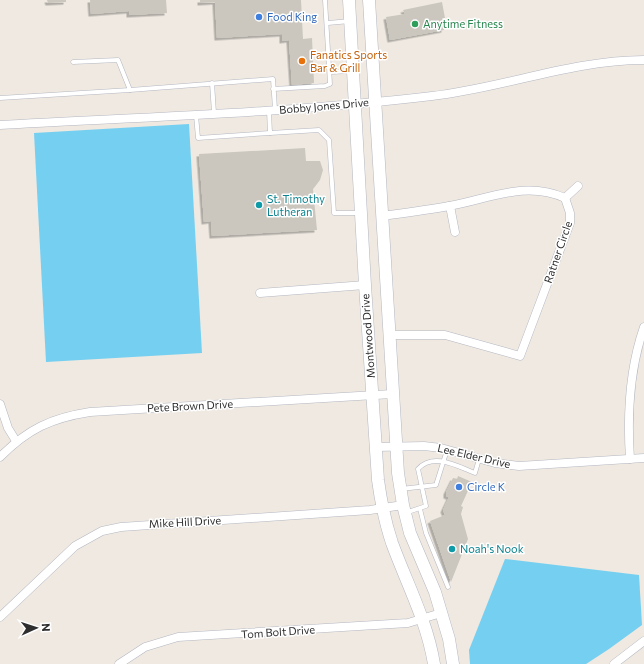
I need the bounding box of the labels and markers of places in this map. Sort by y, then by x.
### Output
place label: Food King [267,10,317,23]
marker: Food King [254,12,264,22]
place label: Anytime Fitness [423,17,503,30]
marker: Anytime Fitness [410,19,420,29]
place label: Fanatics Sports Bar & Grill [310,48,387,74]
marker: Fanatics Sports Bar & Grill [297,56,307,66]
place label: St. Timothy Lutheran [267,192,325,218]
marker: St. Timothy Lutheran [254,200,264,210]
place label: Circle K [467,480,506,493]
marker: Circle K [454,482,464,492]
place label: Noah's Nook [460,542,524,555]
marker: Noah's Nook [447,544,457,554]

